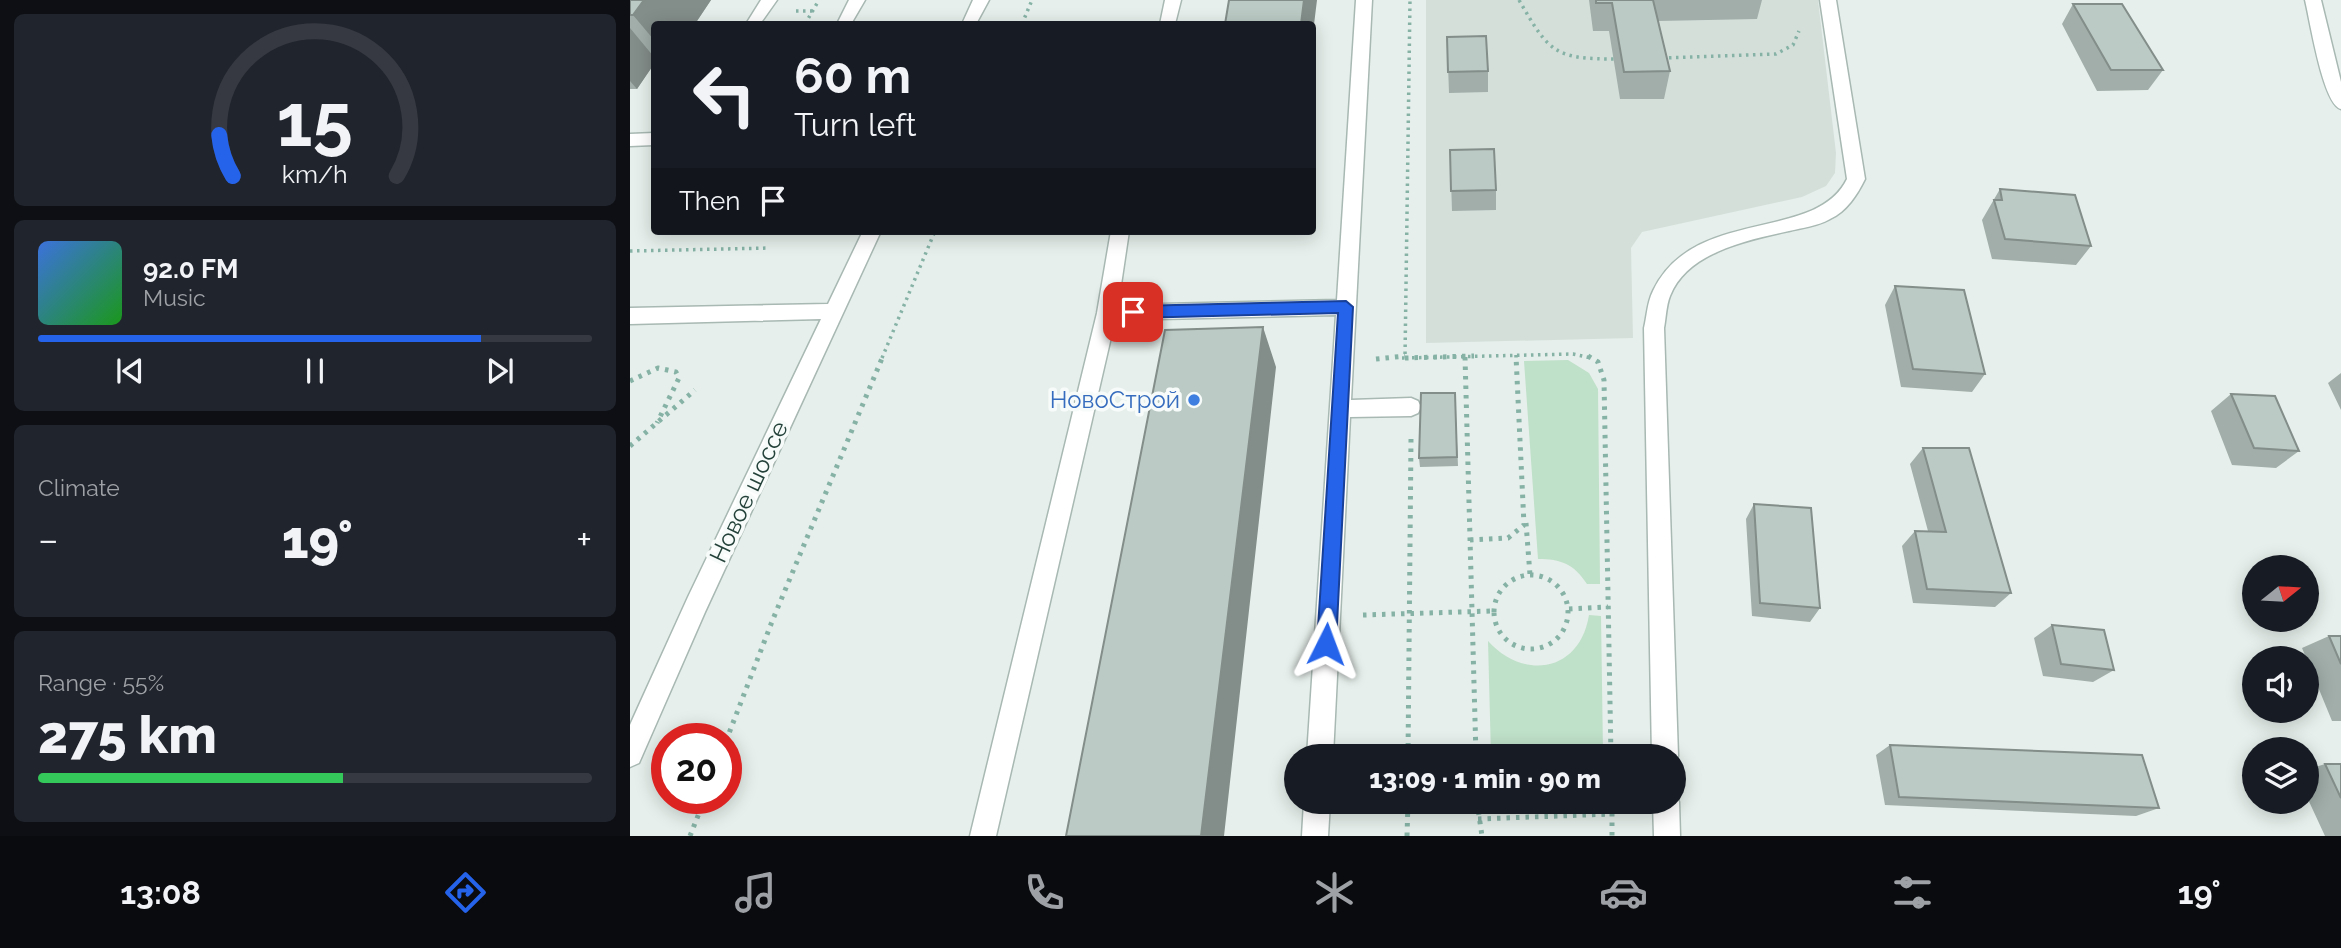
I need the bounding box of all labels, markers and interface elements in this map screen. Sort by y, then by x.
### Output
text: 60 m [794,47,911,104]
icon: left [679,49,770,140]
text: 15 [277,78,353,163]
text: Turn left [794,106,916,143]
text: km/h [282,159,348,189]
icon: arrive [754,182,792,220]
text: Then [679,186,740,216]
text: 92.0 FM [143,254,238,284]
pin [1103,282,1163,342]
text: Music [143,284,206,311]
icon: arrive [1114,293,1152,331]
icon: previous [111,352,149,390]
icon: pause [296,352,334,390]
icon: next [481,352,519,390]
place label: НовоСтрой [1050,385,1180,414]
marker: НовоСтрой [1186,392,1202,408]
street label: Новое шоссе [703,416,794,567]
text: Climate [38,474,120,501]
text: 19° [282,509,353,570]
text: − [38,517,58,562]
text: + [576,517,592,562]
north arrow [2242,555,2319,632]
map controls [2242,555,2319,814]
position arrow [1289,607,1363,681]
button: sound [2242,646,2319,723]
text: Range · 55% [38,669,164,696]
text: 275 km [38,704,217,765]
speed limit sign: 20 [651,723,742,814]
button: layers [2242,737,2319,814]
text: 13:09 · 1 min · 90 m [1369,764,1601,794]
icon: directions [441,868,490,917]
icon: music [731,868,780,917]
icon: phone [1020,868,1069,917]
icon: climate [1310,868,1359,917]
icon: car [1599,868,1648,917]
icon: filters [1888,868,1937,917]
text: 13:08 [120,874,201,911]
text: 19° [2178,874,2221,911]

